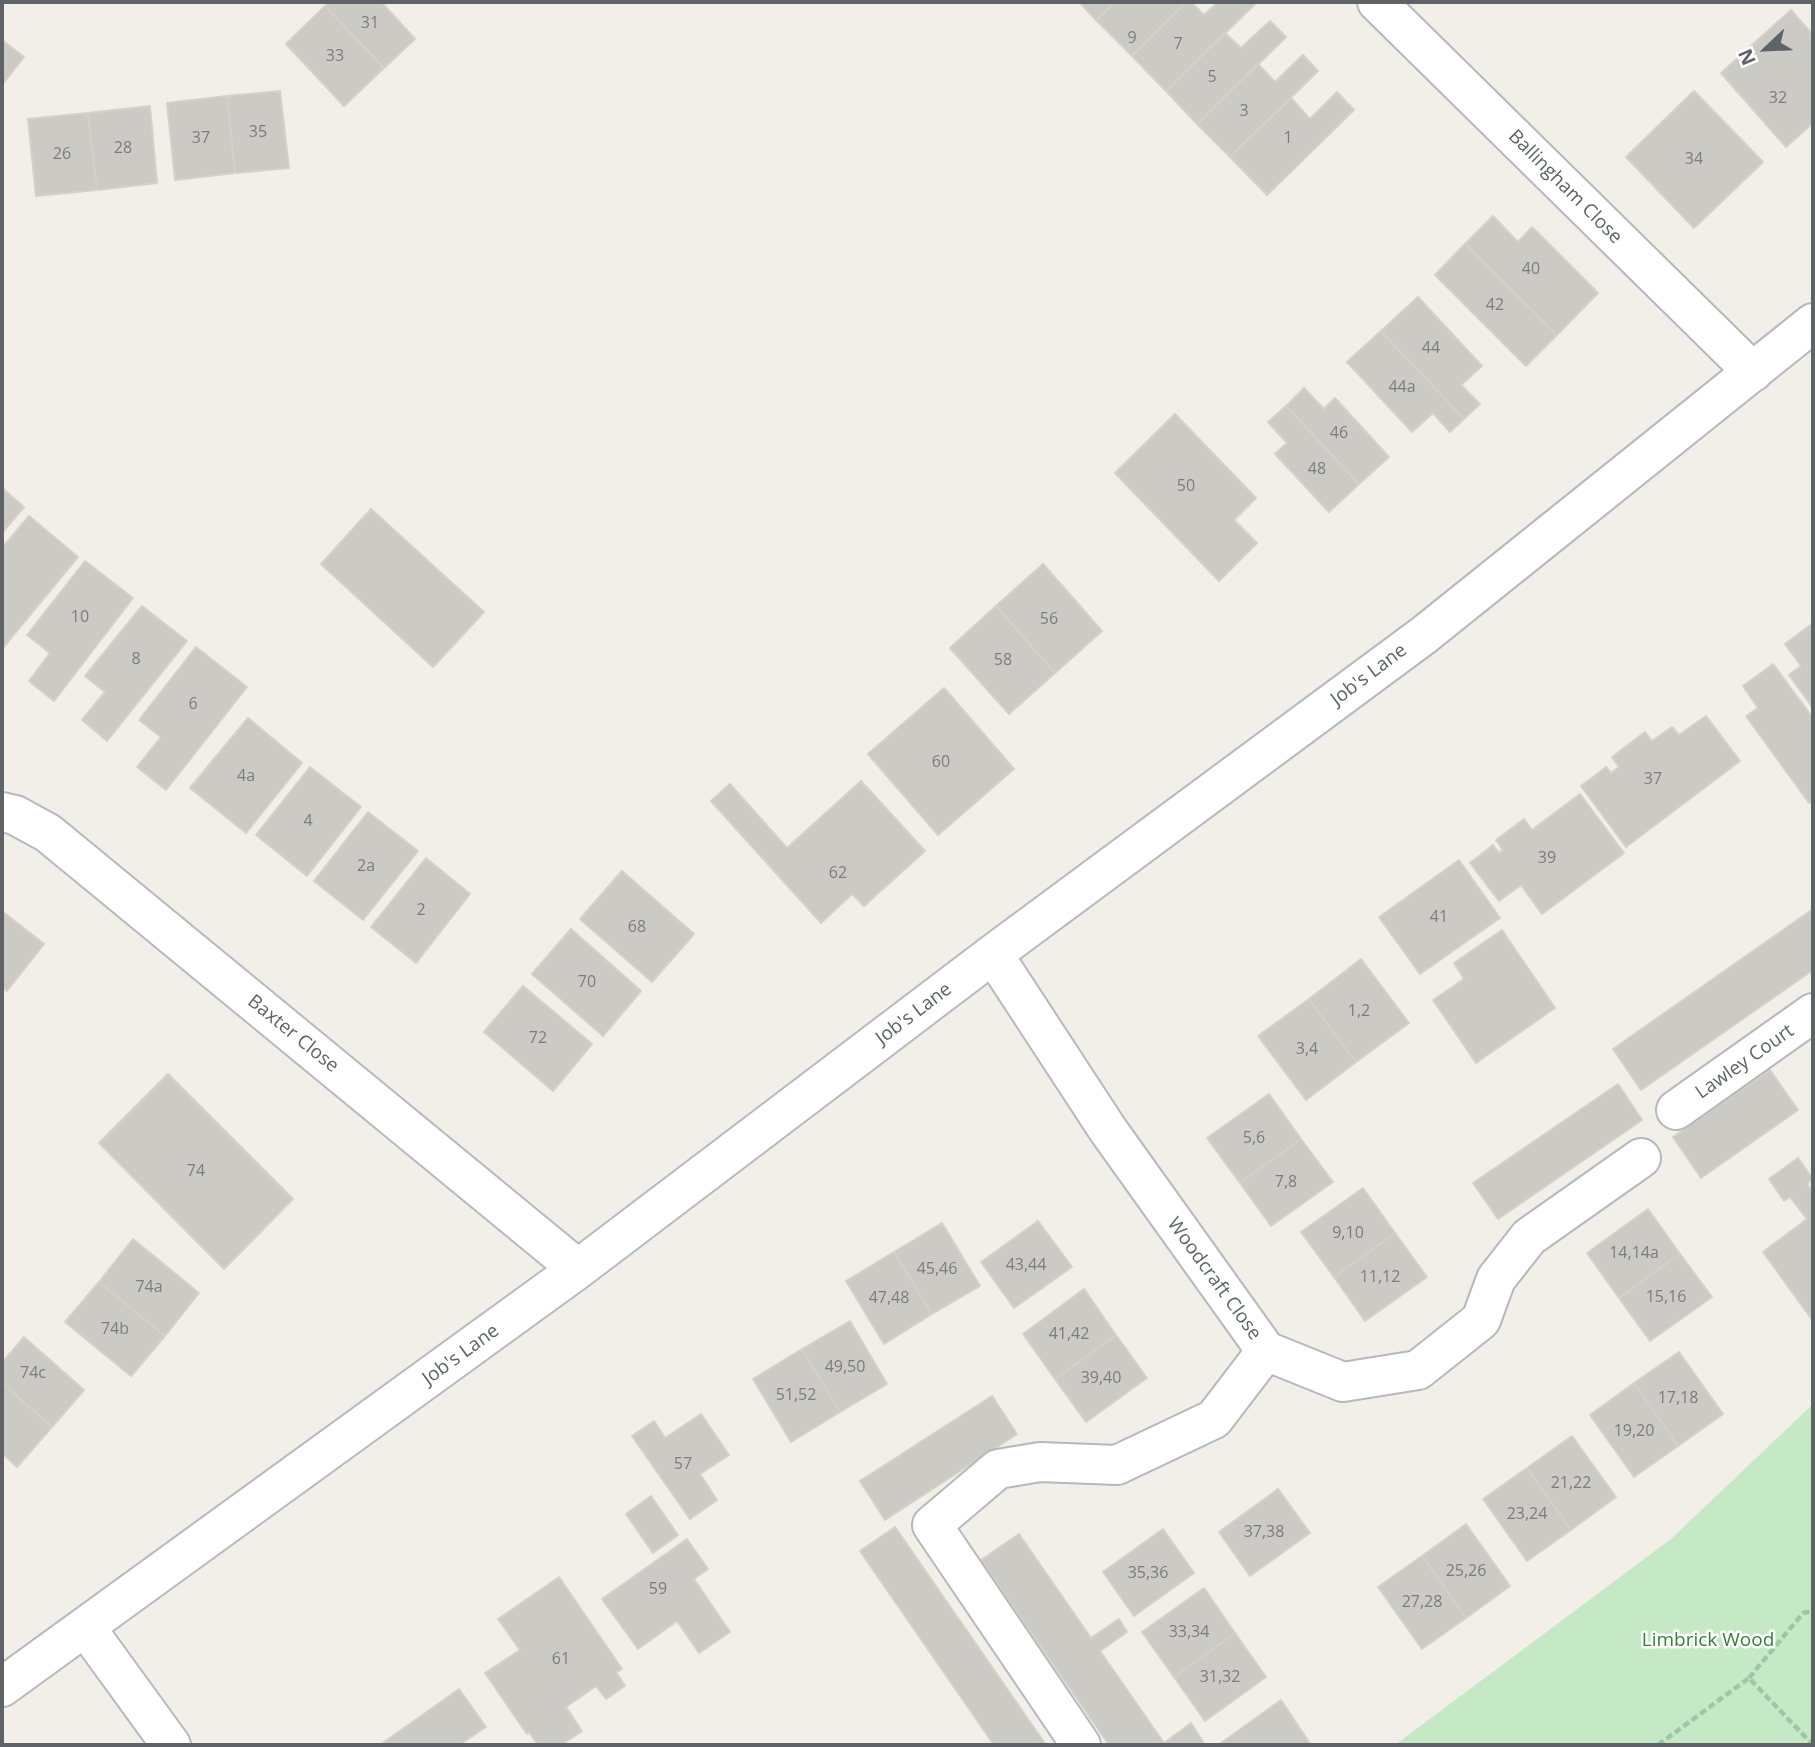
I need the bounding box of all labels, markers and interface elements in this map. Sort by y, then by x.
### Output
house number: 31 [361,13,379,33]
north arrow [1731,14,1801,84]
house number: 9 [1127,28,1137,48]
house number: 7 [1173,34,1183,54]
text: N [1732,45,1762,69]
house number: 33 [326,46,344,66]
house number: 5 [1207,67,1217,87]
house number: 32 [1769,88,1787,108]
house number: 3 [1239,101,1249,121]
house number: 35 [249,122,267,142]
street label: Ballingham Close [1503,125,1627,249]
house number: 37 [192,128,210,148]
house number: 1 [1283,128,1293,148]
house number: 28 [114,138,132,158]
house number: 26 [53,144,71,164]
house number: 34 [1685,149,1703,169]
house number: 40 [1522,259,1540,279]
house number: 42 [1486,295,1504,315]
house number: 44 [1422,338,1440,358]
house number: 44a [1388,377,1416,397]
house number: 46 [1330,423,1348,443]
house number: 48 [1308,459,1326,479]
house number: 50 [1177,476,1195,496]
house number: 10 [71,607,89,627]
house number: 56 [1040,609,1058,629]
street label: Job's Lane [1327,639,1411,711]
house number: 8 [131,649,141,669]
house number: 58 [994,650,1012,670]
house number: 6 [188,694,198,714]
house number: 60 [932,752,950,772]
house number: 4a [237,766,255,786]
house number: 37 [1644,769,1662,789]
house number: 4 [303,811,313,831]
house number: 39 [1538,848,1556,868]
house number: 2a [357,856,375,876]
house number: 62 [829,863,847,883]
house number: 2 [416,900,426,920]
house number: 41 [1430,907,1448,927]
house number: 68 [628,917,646,937]
house number: 70 [578,972,596,992]
street label: Job's Lane [872,978,956,1050]
street label: Baxter Close [243,990,343,1078]
house number: 1,2 [1348,1001,1370,1021]
street label: Lawley Court [1691,1020,1799,1104]
house number: 72 [529,1028,547,1048]
house number: 3,4 [1296,1039,1318,1059]
house number: 5,6 [1243,1128,1265,1148]
house number: 74 [187,1161,205,1181]
house number: 7,8 [1275,1172,1297,1192]
street label: Woodcraft Close [1162,1213,1266,1345]
house number: 9,10 [1332,1223,1364,1243]
house number: 14,14a [1609,1243,1659,1263]
house number: 43,44 [1006,1255,1046,1275]
house number: 45,46 [917,1259,957,1279]
house number: 11,12 [1360,1267,1400,1287]
house number: 74a [135,1277,163,1297]
house number: 15,16 [1646,1287,1686,1307]
house number: 47,48 [869,1288,909,1308]
house number: 74b [101,1319,129,1339]
street label: Job's Lane [418,1320,504,1390]
house number: 41,42 [1049,1324,1089,1344]
house number: 49,50 [825,1357,865,1377]
house number: 74c [20,1363,46,1383]
house number: 39,40 [1081,1368,1121,1388]
house number: 51,52 [776,1385,816,1405]
house number: 17,18 [1658,1388,1698,1408]
house number: 19,20 [1614,1421,1654,1441]
house number: 57 [674,1454,692,1474]
house number: 21,22 [1551,1473,1591,1493]
house number: 23,24 [1507,1504,1547,1524]
house number: 37,38 [1244,1522,1284,1542]
house number: 25,26 [1446,1561,1486,1581]
house number: 35,36 [1128,1563,1168,1583]
house number: 59 [649,1579,667,1599]
house number: 27,28 [1402,1592,1442,1612]
house number: 33,34 [1169,1622,1209,1642]
park label: Limbrick Wood [1642,1630,1774,1652]
house number: 61 [552,1649,570,1669]
house number: 31,32 [1200,1667,1240,1687]

